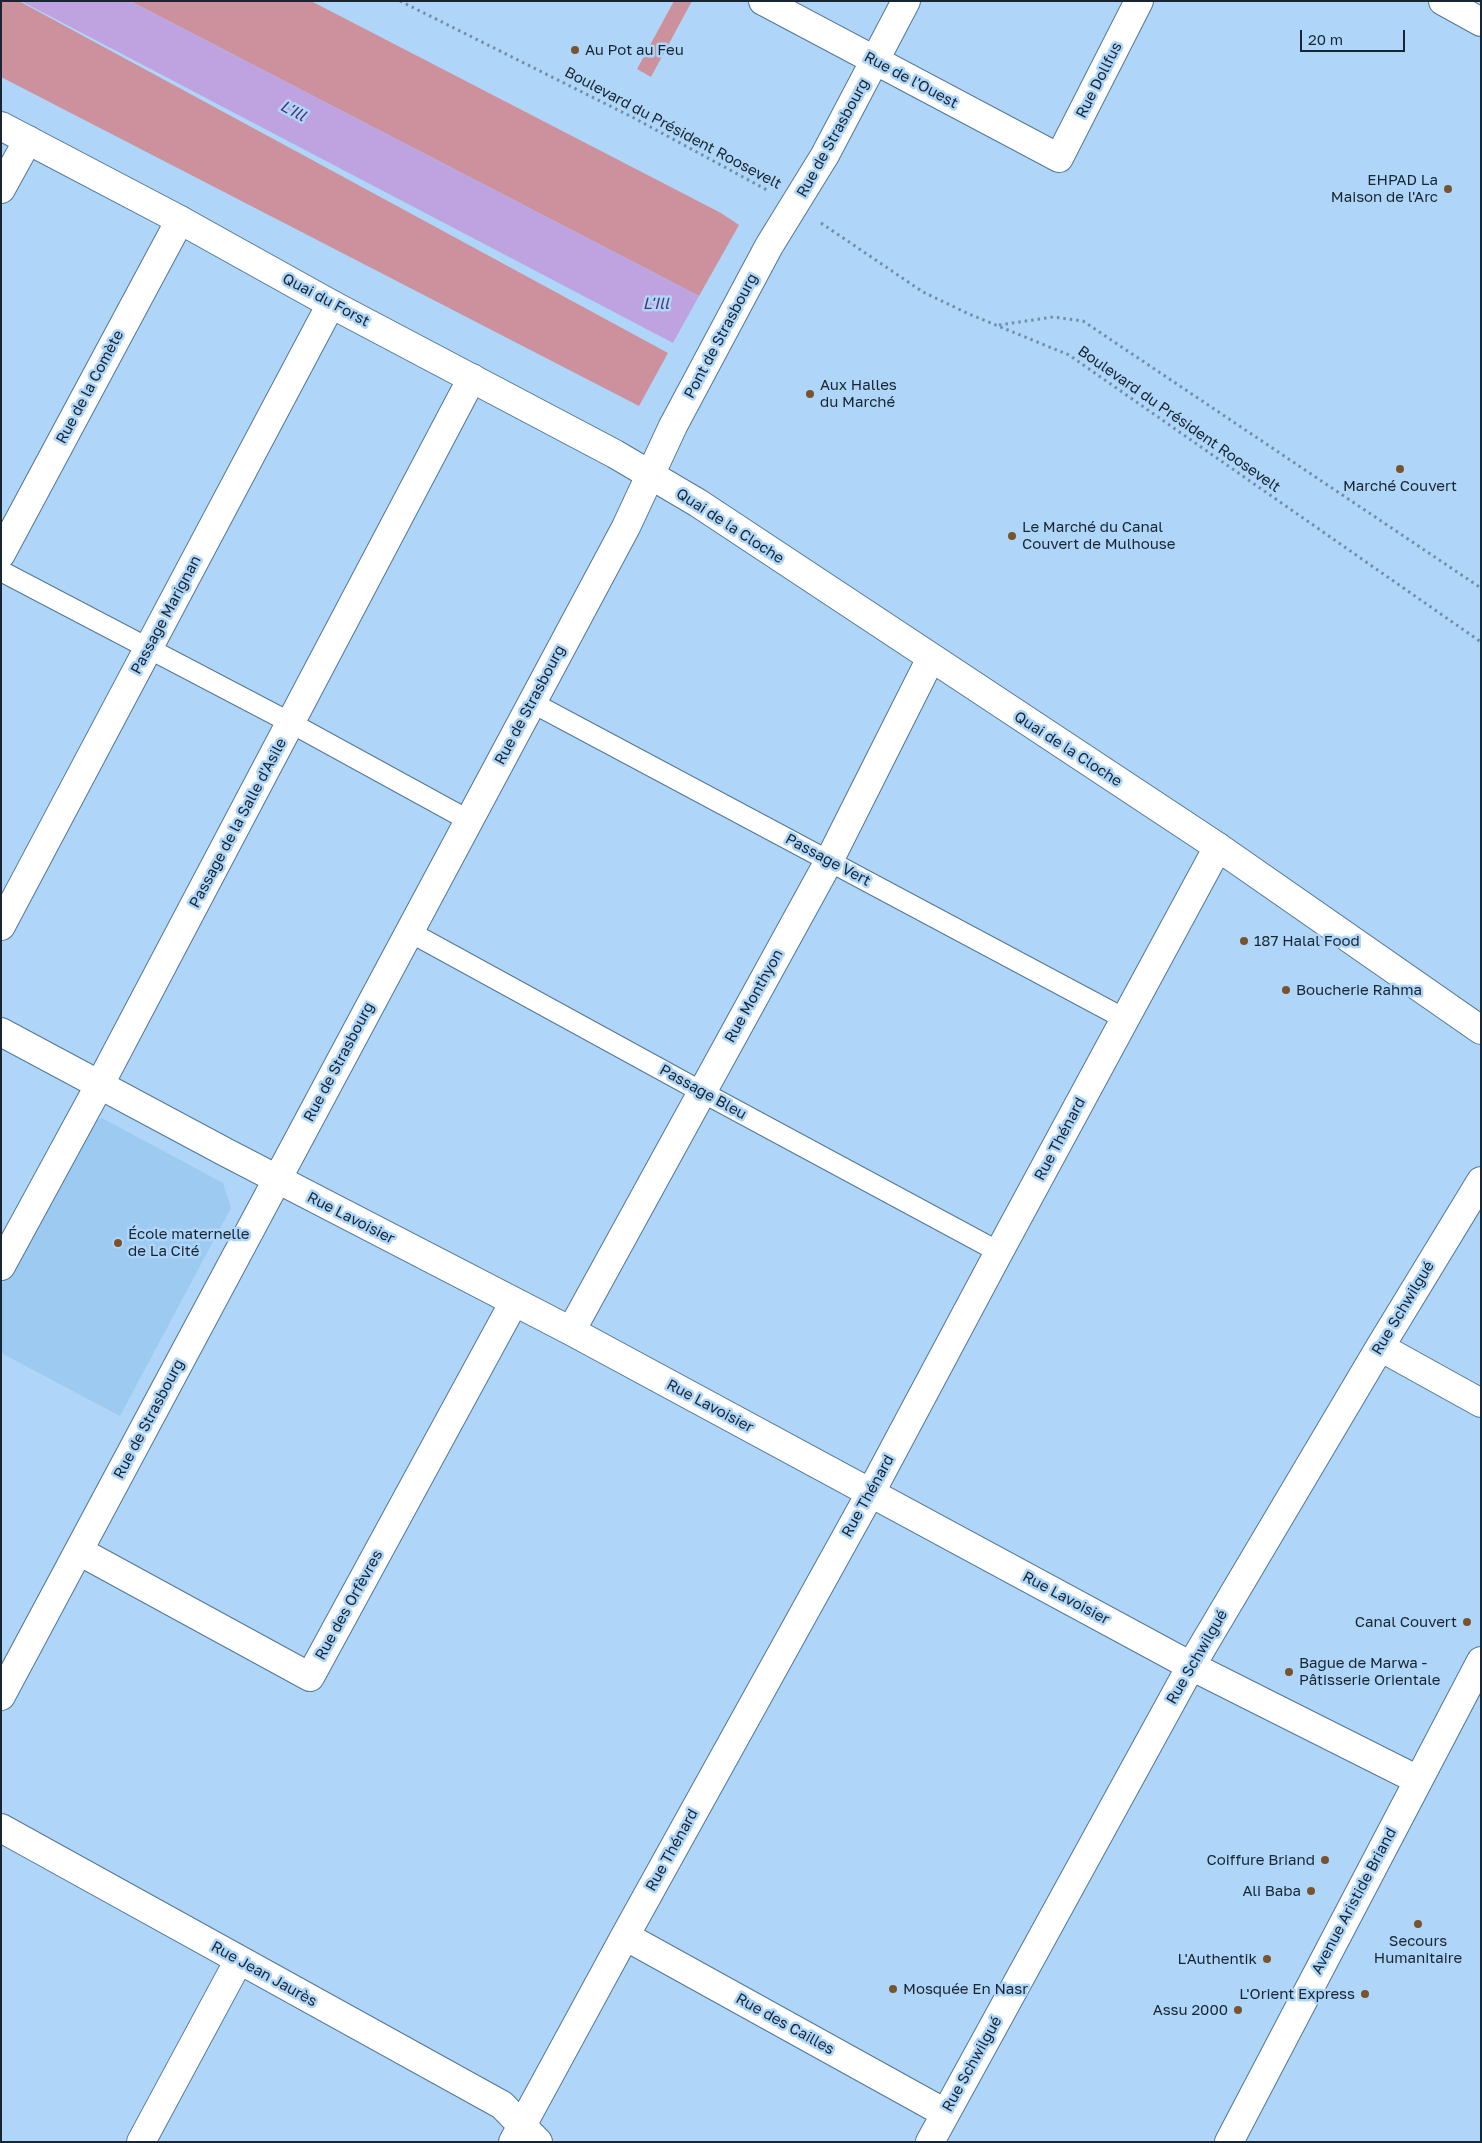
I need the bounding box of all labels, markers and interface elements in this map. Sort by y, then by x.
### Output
scale bar [1302,20,1407,52]
text: 20 m [1308,30,1343,48]
street label: Rue Dollfus [1072,39,1126,121]
place label: Au Pot au Feu [585,41,684,59]
marker: Au Pot au Feu [569,44,581,56]
street label: Rue de l'Ouest [861,48,961,112]
street label: Boulevard du Président Roosevelt [562,63,784,193]
street label: Rue de Strasbourg [793,76,873,200]
water label: L'Ill [277,96,309,126]
place label: EHPAD La Maison de l'Arc [1331,171,1438,206]
marker: EHPAD La Maison de l'Arc [1442,183,1454,195]
street label: Quai du Forst [279,270,373,330]
street label: Pont de Strasbourg [680,270,762,402]
water label: L'Ill [643,294,669,314]
street label: Rue de la Comète [52,327,128,447]
street label: Boulevard du Président Roosevelt [1074,342,1284,496]
place label: Aux Halles du Marché [820,376,897,411]
marker: Aux Halles du Marché [804,388,816,400]
marker: Marché Couvert [1394,463,1406,475]
place label: Marché Couvert [1343,477,1457,495]
street label: Quai de la Cloche [673,484,787,568]
place label: Le Marché du Canal Couvert de Mulhouse [1022,518,1175,553]
marker: Le Marché du Canal Couvert de Mulhouse [1006,530,1018,542]
street label: Passage Marignan [127,553,205,677]
street label: Rue de Strasbourg [491,642,569,768]
street label: Quai de la Cloche [1011,707,1125,791]
street label: Passage de la Salle d'Asile [186,735,290,911]
street label: Passage Vert [782,830,874,890]
place label: 187 Halal Food [1254,932,1360,950]
marker: 187 Halal Food [1238,935,1250,947]
street label: Rue Monthyon [721,946,787,1046]
place label: Boucherie Rahma [1296,981,1422,999]
marker: Boucherie Rahma [1280,984,1292,996]
street label: Rue de Strasbourg [300,999,378,1125]
street label: Passage Bleu [656,1061,750,1123]
street label: Rue Thénard [1031,1094,1089,1184]
street label: Rue Lavoisier [304,1188,398,1248]
place label: École maternelle de La Cité [128,1225,249,1260]
marker: École maternelle de La Cité [112,1237,124,1249]
street label: Rue Schwilgué [1368,1258,1438,1358]
street label: Rue de Strasbourg [110,1356,188,1482]
street label: Rue Lavoisier [663,1376,757,1436]
street label: Rue Thénard [838,1452,898,1540]
street label: Rue des Orfèvres [311,1547,387,1663]
street label: Rue Lavoisier [1019,1568,1113,1628]
street label: Rue Schwilgué [1163,1607,1231,1707]
place label: Canal Couvert [1355,1613,1457,1631]
marker: Canal Couvert [1461,1616,1473,1628]
place label: Bague de Marwa - Pâtisserie Orientale [1299,1654,1441,1689]
marker: Bague de Marwa - Pâtisserie Orientale [1283,1666,1295,1678]
street label: Rue Thénard [642,1806,702,1894]
street label: Avenue Aristide Briand [1308,1825,1400,1977]
place label: Coiffure Briand [1207,1851,1315,1869]
marker: Coiffure Briand [1319,1854,1331,1866]
place label: Ali Baba [1242,1882,1301,1900]
marker: Ali Baba [1305,1885,1317,1897]
marker: Secours Humanitaire [1412,1918,1424,1930]
place label: Secours Humanitaire [1374,1932,1462,1967]
street label: Rue Jean Jaurès [208,1937,320,2011]
place label: L'Authentik [1178,1950,1257,1968]
marker: L'Authentik [1261,1953,1273,1965]
place label: Mosquée En Nasr [903,1980,1028,1998]
marker: Mosquée En Nasr [887,1983,899,1995]
place label: L'Orient Express [1239,1985,1355,2003]
marker: L'Orient Express [1359,1988,1371,2000]
street label: Rue des Cailles [733,1990,837,2058]
place label: Assu 2000 [1153,2001,1228,2019]
marker: Assu 2000 [1232,2004,1244,2016]
street label: Rue Schwilgué [938,2013,1006,2115]

